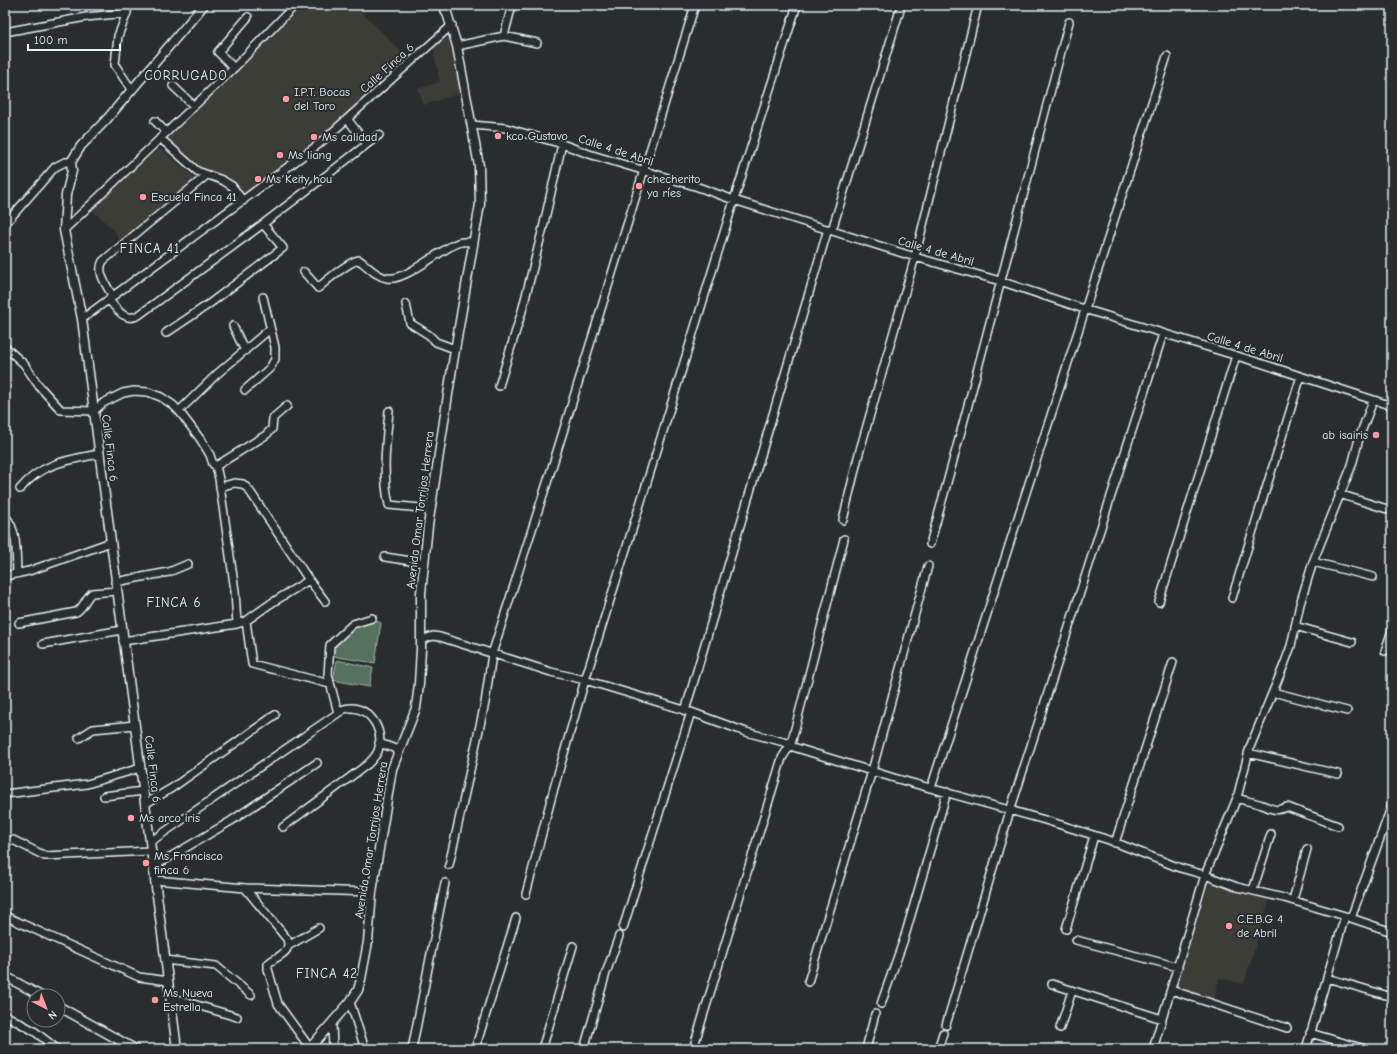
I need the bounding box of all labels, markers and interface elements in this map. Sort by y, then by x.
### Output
scale bar [28,26,120,52]
text: 100 m [34,33,67,47]
street label: Calle Finca 6 [357,40,417,96]
district label: CORRUGADO [144,68,228,83]
place label: I.P.T. Bocas del Toro [294,85,350,113]
marker: I.P.T. Bocas del Toro [281,94,291,104]
place label: kco Gustavo [506,129,568,143]
place label: Ms calidad [322,130,377,144]
marker: kco Gustavo [493,131,503,141]
street label: Calle 4 de Abril [576,131,656,169]
marker: Ms calidad [309,132,319,142]
place label: Ms liang [288,148,332,162]
marker: Ms liang [275,150,285,160]
place label: Ms Keity hou [266,172,332,186]
place label: checherito ya ríes [646,172,700,200]
marker: Ms Keity hou [253,174,263,184]
marker: checherito ya ríes [634,181,644,191]
place label: Escuela Finca 41 [151,190,237,204]
marker: Escuela Finca 41 [138,192,148,202]
street label: Calle 4 de Abril [896,233,976,269]
district label: FINCA 41 [120,241,180,256]
street label: Calle 4 de Abril [1205,329,1285,365]
street label: Calle Finca 6 [99,414,121,482]
place label: ab isairis [1322,428,1368,442]
street label: Avenida Omar Torrijos Herrera [403,430,437,590]
marker: ab isairis [1371,430,1381,440]
district label: FINCA 6 [146,595,202,610]
street label: Calle Finca 6 [142,735,164,803]
street label: Avenida Omar Torrijos Herrera [352,760,390,920]
place label: Ms arco iris [139,811,200,825]
marker: Ms arco iris [126,813,136,823]
place label: Ms Francisco finca 6 [153,849,223,877]
marker: Ms Francisco finca 6 [141,858,151,868]
place label: C.E.B.G 4 de Abril [1237,912,1283,940]
marker: C.E.B.G 4 de Abril [1224,921,1234,931]
district label: FINCA 42 [296,966,358,981]
place label: Ms Nueva Estrella [163,986,213,1014]
north arrow [26,988,66,1028]
marker: Ms Nueva Estrella [150,995,160,1005]
text: N [45,1008,59,1022]

